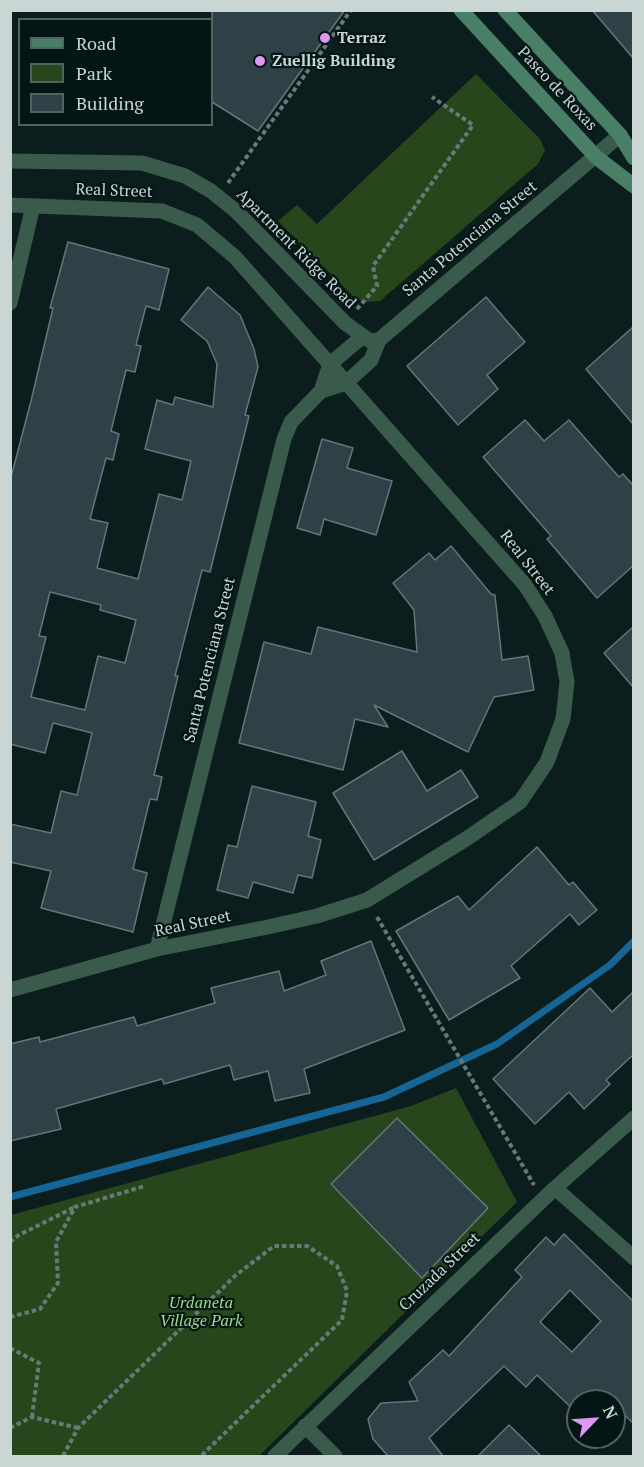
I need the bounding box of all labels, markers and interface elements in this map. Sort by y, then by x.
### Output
legend [18,18,213,126]
place label: Terraz [337,28,386,48]
text: Road [76,31,116,55]
marker: Terraz [318,31,332,45]
street label: Paseo de Roxas [513,43,601,135]
place label: Zuellig Building [272,51,395,71]
marker: Zuellig Building [253,54,267,68]
text: Park [76,61,112,85]
text: Building [76,91,144,115]
street label: Santa Potenciana Street [399,177,541,301]
street label: Real Street [75,180,153,202]
street label: Apartment Ridge Road [232,185,360,313]
street label: Real Street [496,527,558,599]
street label: Santa Potenciana Street [180,575,240,745]
street label: Real Street [153,907,233,941]
street label: Cruzada Street [396,1229,484,1315]
park label: Urdaneta Village Park [159,1293,243,1331]
north arrow [566,1389,626,1449]
text: N [598,1402,623,1422]

